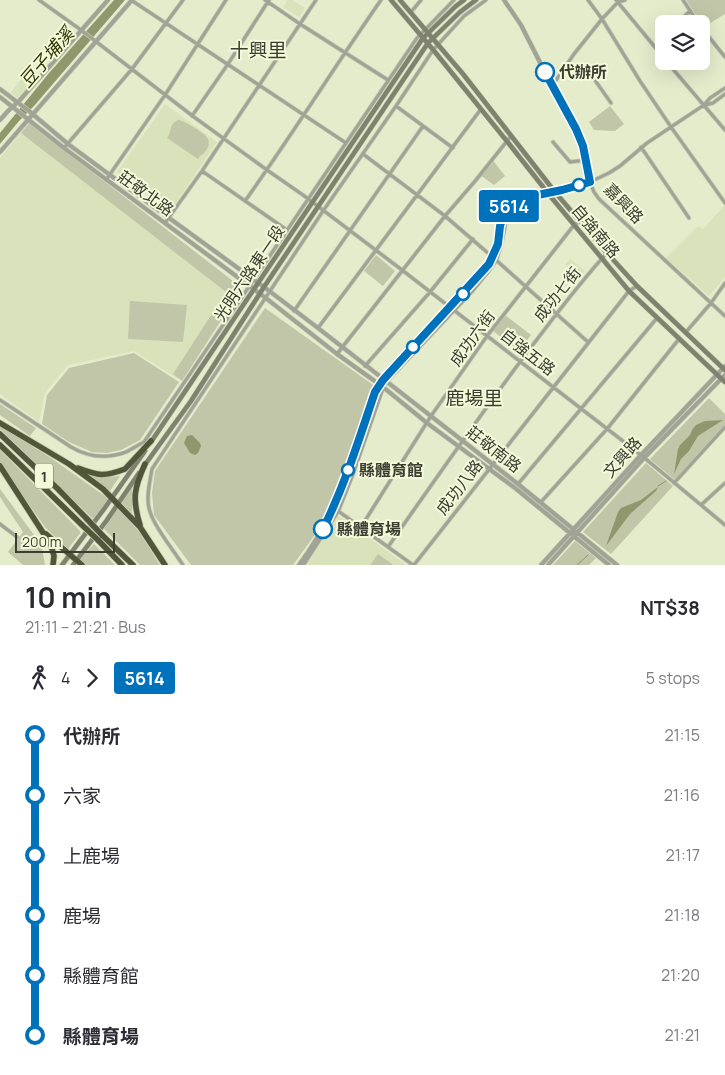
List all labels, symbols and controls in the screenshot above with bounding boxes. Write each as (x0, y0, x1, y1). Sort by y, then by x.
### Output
map controls (655, 15, 710, 70)
button: layers (655, 15, 710, 70)
water label: 豆子埔溪 (13, 20, 81, 92)
district label: 十興里 (229, 37, 287, 63)
place label: 代辦所 (559, 61, 607, 83)
marker: 代辦所 (535, 62, 555, 82)
street label: 莊敬北路 (114, 165, 178, 221)
unlabelled marker (572, 178, 586, 192)
street label: 嘉興路 (599, 178, 649, 228)
line badge: 5614 (474, 190, 544, 222)
text: 5614 (489, 194, 529, 218)
street label: 自強南路 (567, 199, 625, 263)
street label: 光明六路東一段 (209, 220, 289, 326)
street label: 成功七街 (528, 262, 586, 326)
unlabelled marker (456, 287, 470, 301)
street label: 成功六街 (444, 306, 500, 370)
street label: 自強五路 (496, 324, 560, 380)
unlabelled marker (406, 340, 420, 354)
district label: 鹿場里 (445, 385, 503, 411)
street label: 莊敬南路 (462, 421, 526, 477)
street label: 文興路 (598, 432, 646, 482)
street label: 成功八路 (431, 455, 487, 519)
place label: 縣體育館 (359, 459, 423, 481)
marker: 縣體育館 (341, 463, 355, 477)
road number: 1 (35, 464, 53, 488)
place label: 縣體育場 (337, 518, 401, 540)
marker: 縣體育場 (313, 519, 333, 539)
scale bar (15, 530, 115, 553)
text: 200 m (22, 532, 62, 551)
text: 10 min (25, 578, 112, 616)
text: NT$38 (640, 595, 700, 621)
text: 21:11 – 21:21 · Bus (25, 616, 146, 638)
icon: walk (25, 664, 53, 692)
icon: forward (78, 664, 106, 692)
text: 5614 (124, 666, 165, 690)
text: 4 (61, 667, 70, 689)
text: 5 stops (646, 667, 700, 689)
text: 代辦所 (63, 723, 120, 749)
text: 21:15 (664, 724, 700, 746)
text: 六家 (63, 783, 101, 809)
text: 21:16 (664, 784, 700, 806)
text: 上鹿場 (63, 843, 120, 869)
text: 21:17 (666, 844, 700, 866)
text: 鹿場 (63, 903, 101, 929)
text: 21:18 (664, 904, 700, 926)
text: 縣體育館 (63, 963, 139, 989)
text: 21:20 (661, 964, 700, 986)
text: 縣體育場 (63, 1023, 139, 1049)
text: 21:21 (664, 1024, 700, 1046)

